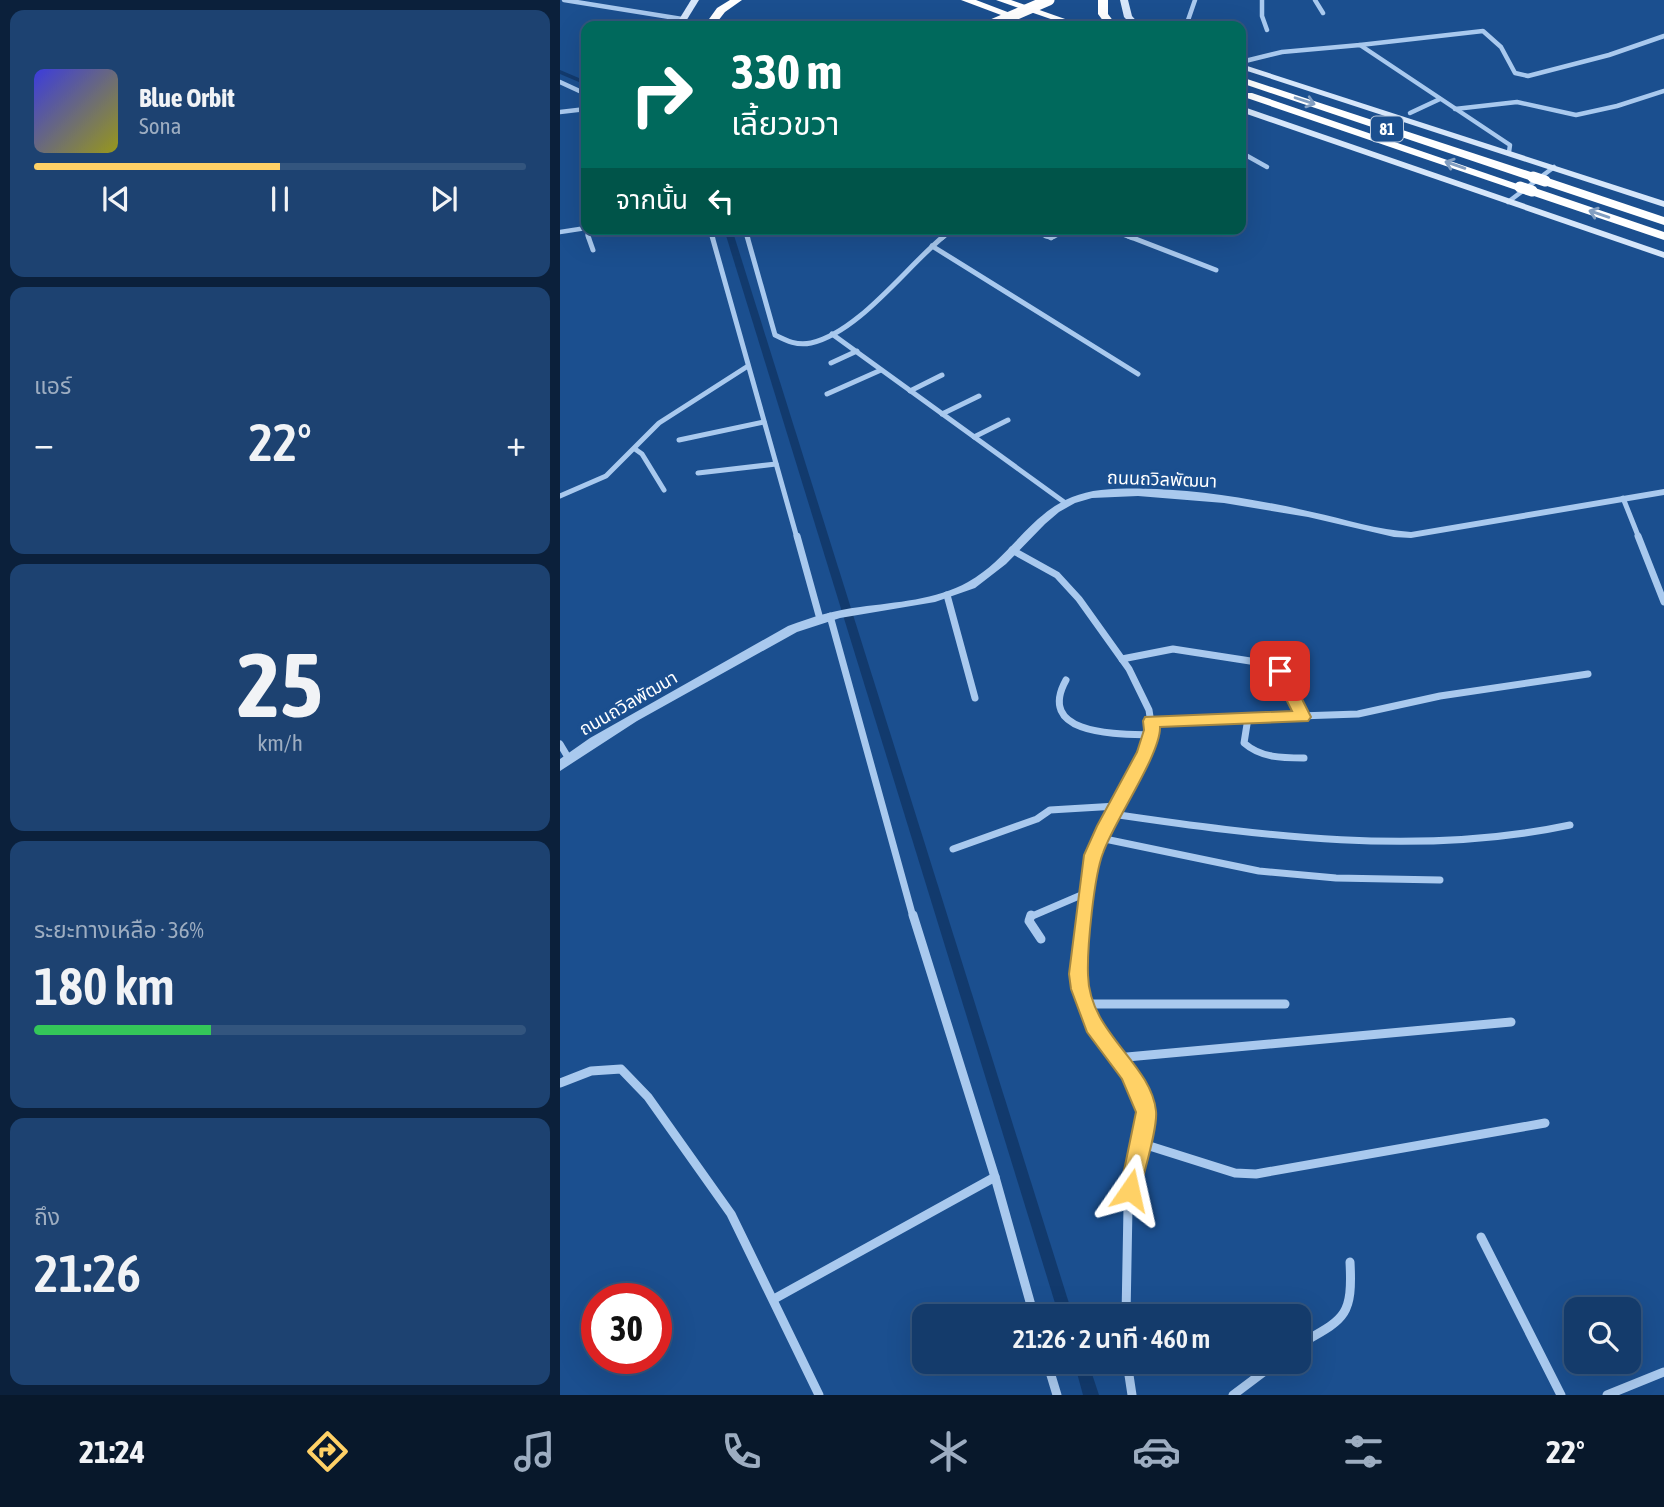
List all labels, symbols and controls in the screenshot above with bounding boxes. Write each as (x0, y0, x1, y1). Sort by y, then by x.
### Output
text: 330 m (731, 43, 842, 99)
icon: right (616, 49, 707, 140)
text: Blue Orbit (139, 83, 235, 113)
one-way arrow (1294, 96, 1316, 109)
text: เลี้ยวขวา (731, 105, 839, 142)
text: Sona (139, 113, 181, 139)
road number: 81 (1371, 116, 1403, 141)
one-way arrow (1444, 158, 1466, 170)
icon: previous (97, 180, 135, 218)
icon: pause (261, 180, 299, 218)
icon: next (425, 180, 463, 218)
icon: left (702, 182, 740, 220)
text: จากนั้น (616, 185, 688, 215)
one-way arrow (1589, 207, 1611, 219)
text: แอร์ (34, 373, 71, 399)
text: 22° (248, 412, 312, 472)
text: − (34, 421, 54, 464)
text: + (506, 421, 526, 464)
street label: ถนนถวิลพัฒนา (1107, 467, 1217, 491)
text: 25 (237, 632, 323, 736)
pin (1250, 641, 1310, 701)
icon: arrive (1261, 652, 1299, 690)
street label: ถนนถวิลพัฒนา (575, 666, 681, 740)
text: km/h (257, 730, 303, 756)
text: ระยะทางเหลือ · 36% (34, 917, 204, 943)
text: 180 km (34, 956, 175, 1016)
position arrow (1093, 1153, 1167, 1227)
text: ถึง (34, 1204, 60, 1230)
text: 21:26 (34, 1243, 141, 1303)
speed limit sign: 30 (581, 1283, 672, 1374)
map controls (1564, 1297, 1641, 1374)
button: search (1564, 1297, 1641, 1374)
text: 21:26 · 2 นาที · 460 m (1013, 1324, 1210, 1354)
icon: directions (303, 1427, 352, 1476)
icon: music (510, 1427, 559, 1476)
icon: phone (717, 1427, 766, 1476)
icon: climate (924, 1427, 973, 1476)
icon: car (1132, 1427, 1181, 1476)
icon: filters (1339, 1427, 1388, 1476)
text: 21:24 (79, 1433, 145, 1470)
text: 22° (1546, 1433, 1585, 1470)

